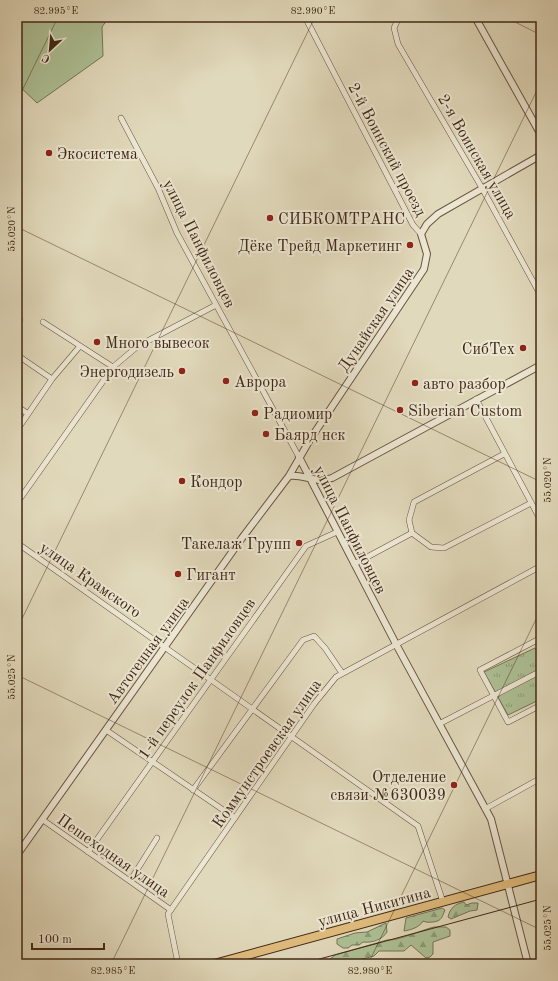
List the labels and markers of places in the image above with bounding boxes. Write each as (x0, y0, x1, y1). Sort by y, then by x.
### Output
place label: Экосистема (57, 147, 138, 163)
marker: Экосистема (44, 148, 54, 158)
place label: СИБКОМТРАНС (278, 212, 405, 228)
marker: СИБКОМТРАНС (265, 213, 275, 223)
place label: Дёке Трейд Маркетинг (238, 239, 402, 255)
marker: Дёке Трейд Маркетинг (405, 240, 415, 250)
place label: Много вывесок (105, 336, 210, 352)
marker: Много вывесок (92, 337, 102, 347)
place label: СибТех (462, 342, 515, 358)
marker: СибТех (518, 343, 528, 353)
place label: Энергодизель (79, 365, 174, 381)
marker: Энергодизель (177, 366, 187, 376)
place label: Аврора (234, 375, 286, 391)
marker: Аврора (221, 376, 231, 386)
place label: авто разбор (423, 377, 506, 393)
marker: авто разбор (410, 378, 420, 388)
place label: Siberian Custom (408, 404, 522, 420)
marker: Siberian Custom (395, 405, 405, 415)
place label: Радиомир (263, 407, 332, 423)
marker: Радиомир (250, 408, 260, 418)
place label: Баярд нск (274, 428, 346, 444)
marker: Баярд нск (261, 429, 271, 439)
place label: Кондор (190, 475, 242, 491)
marker: Кондор (177, 476, 187, 486)
place label: Такелаж Групп (181, 537, 291, 553)
marker: Такелаж Групп (294, 538, 304, 548)
place label: Гигант (186, 568, 236, 584)
marker: Гигант (173, 569, 183, 579)
place label: Отделение связи №630039 (330, 770, 446, 804)
marker: Отделение связи №630039 (449, 780, 459, 790)

